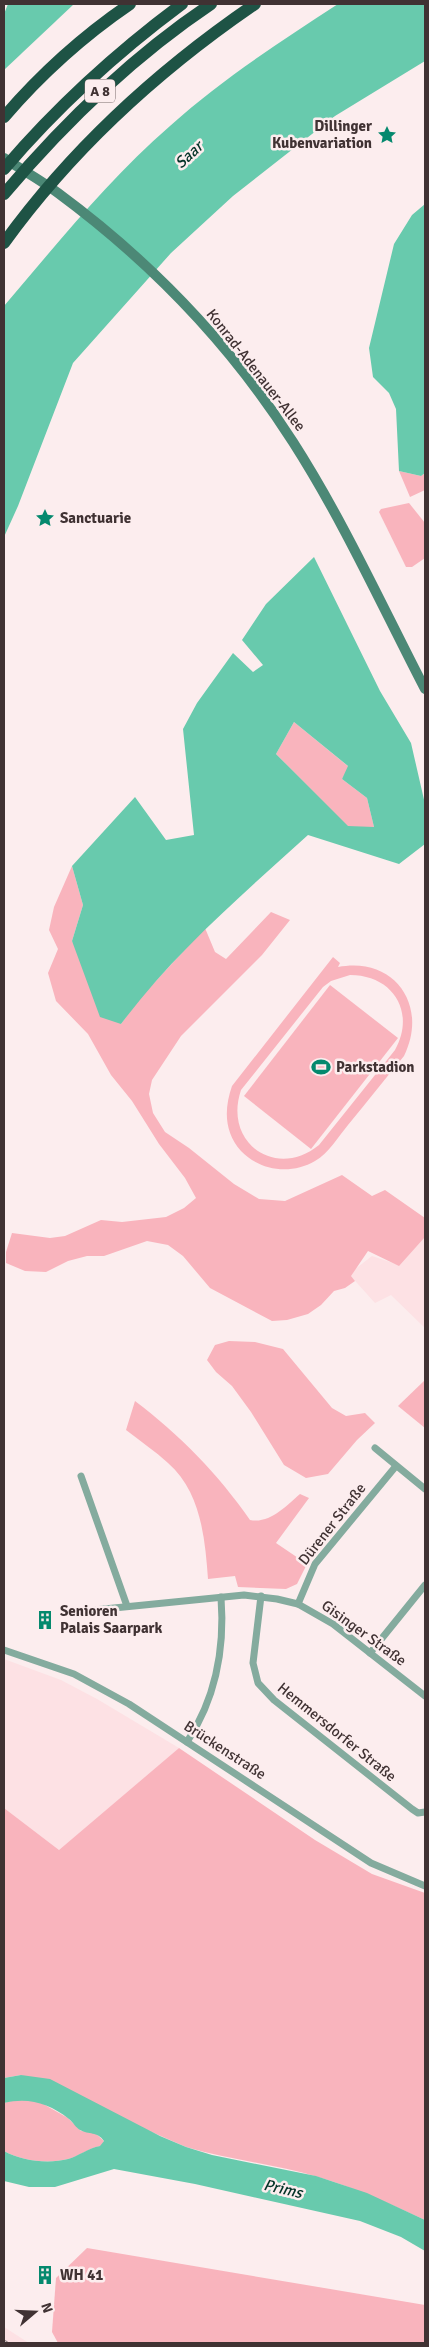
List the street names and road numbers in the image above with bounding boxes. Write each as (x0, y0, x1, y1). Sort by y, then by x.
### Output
road number: A 8 (85, 80, 115, 102)
street label: Konrad-Adenauer-Allee (203, 305, 309, 435)
street label: Dürener Straße (295, 1480, 369, 1568)
street label: Gisinger Straße (318, 1596, 410, 1670)
street label: Hemmersdorfer Straße (274, 1679, 400, 1785)
street label: Brückenstraße (181, 1717, 269, 1783)

